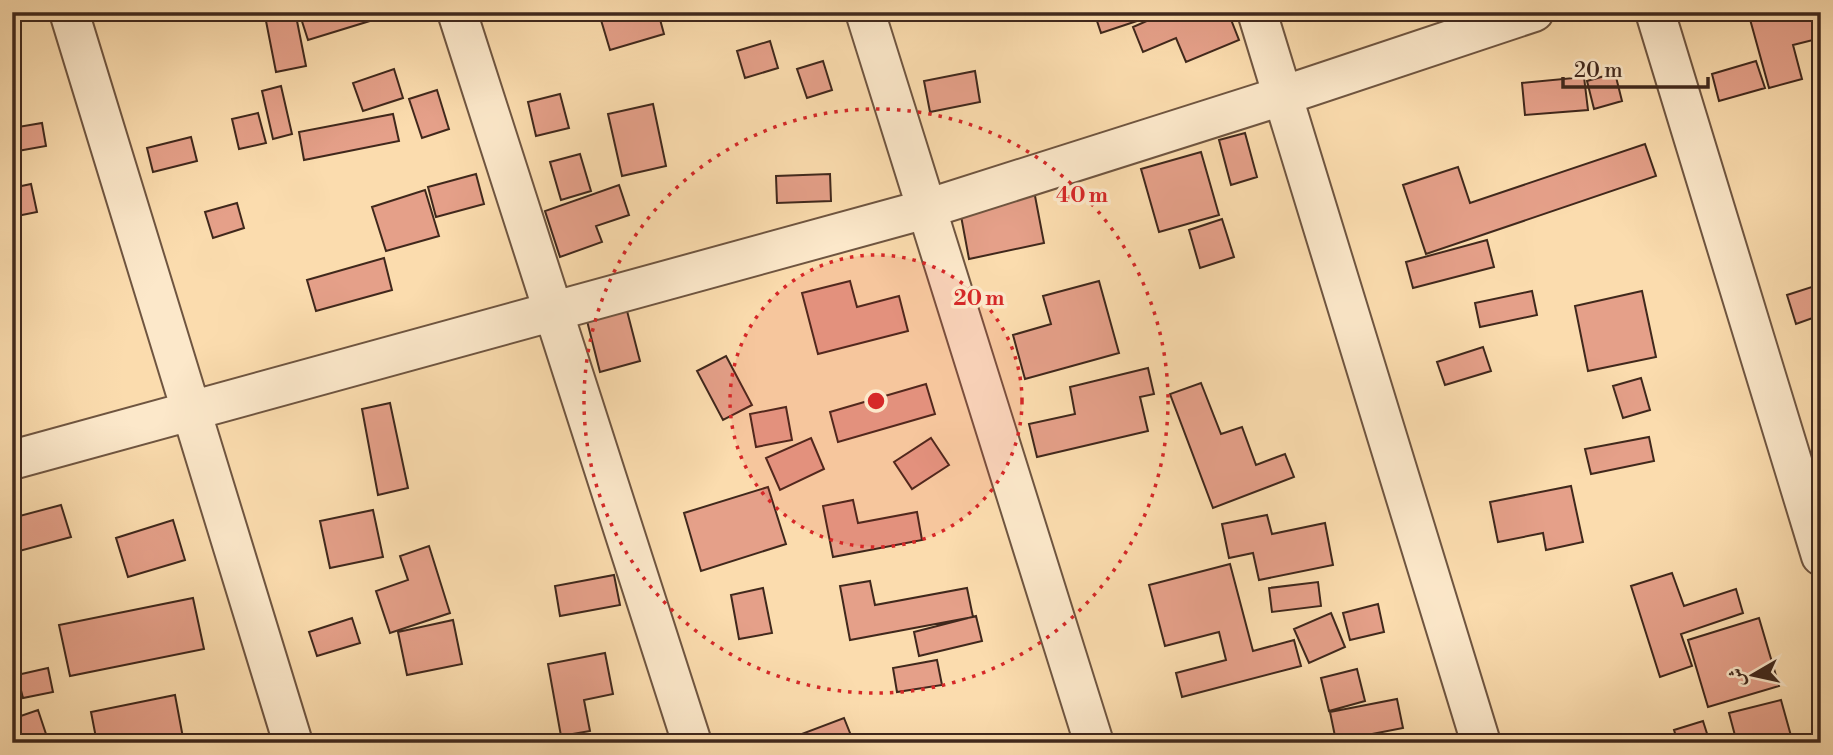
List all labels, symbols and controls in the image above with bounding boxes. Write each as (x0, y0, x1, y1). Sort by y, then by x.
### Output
scale bar (1563, 46, 1709, 90)
text: 20 m (1574, 58, 1623, 84)
text: 40 m (1056, 183, 1108, 209)
text: 20 m (954, 286, 1004, 312)
centre of rings (864, 389, 888, 413)
north arrow (1717, 640, 1787, 710)
text: ش (1724, 666, 1751, 689)

